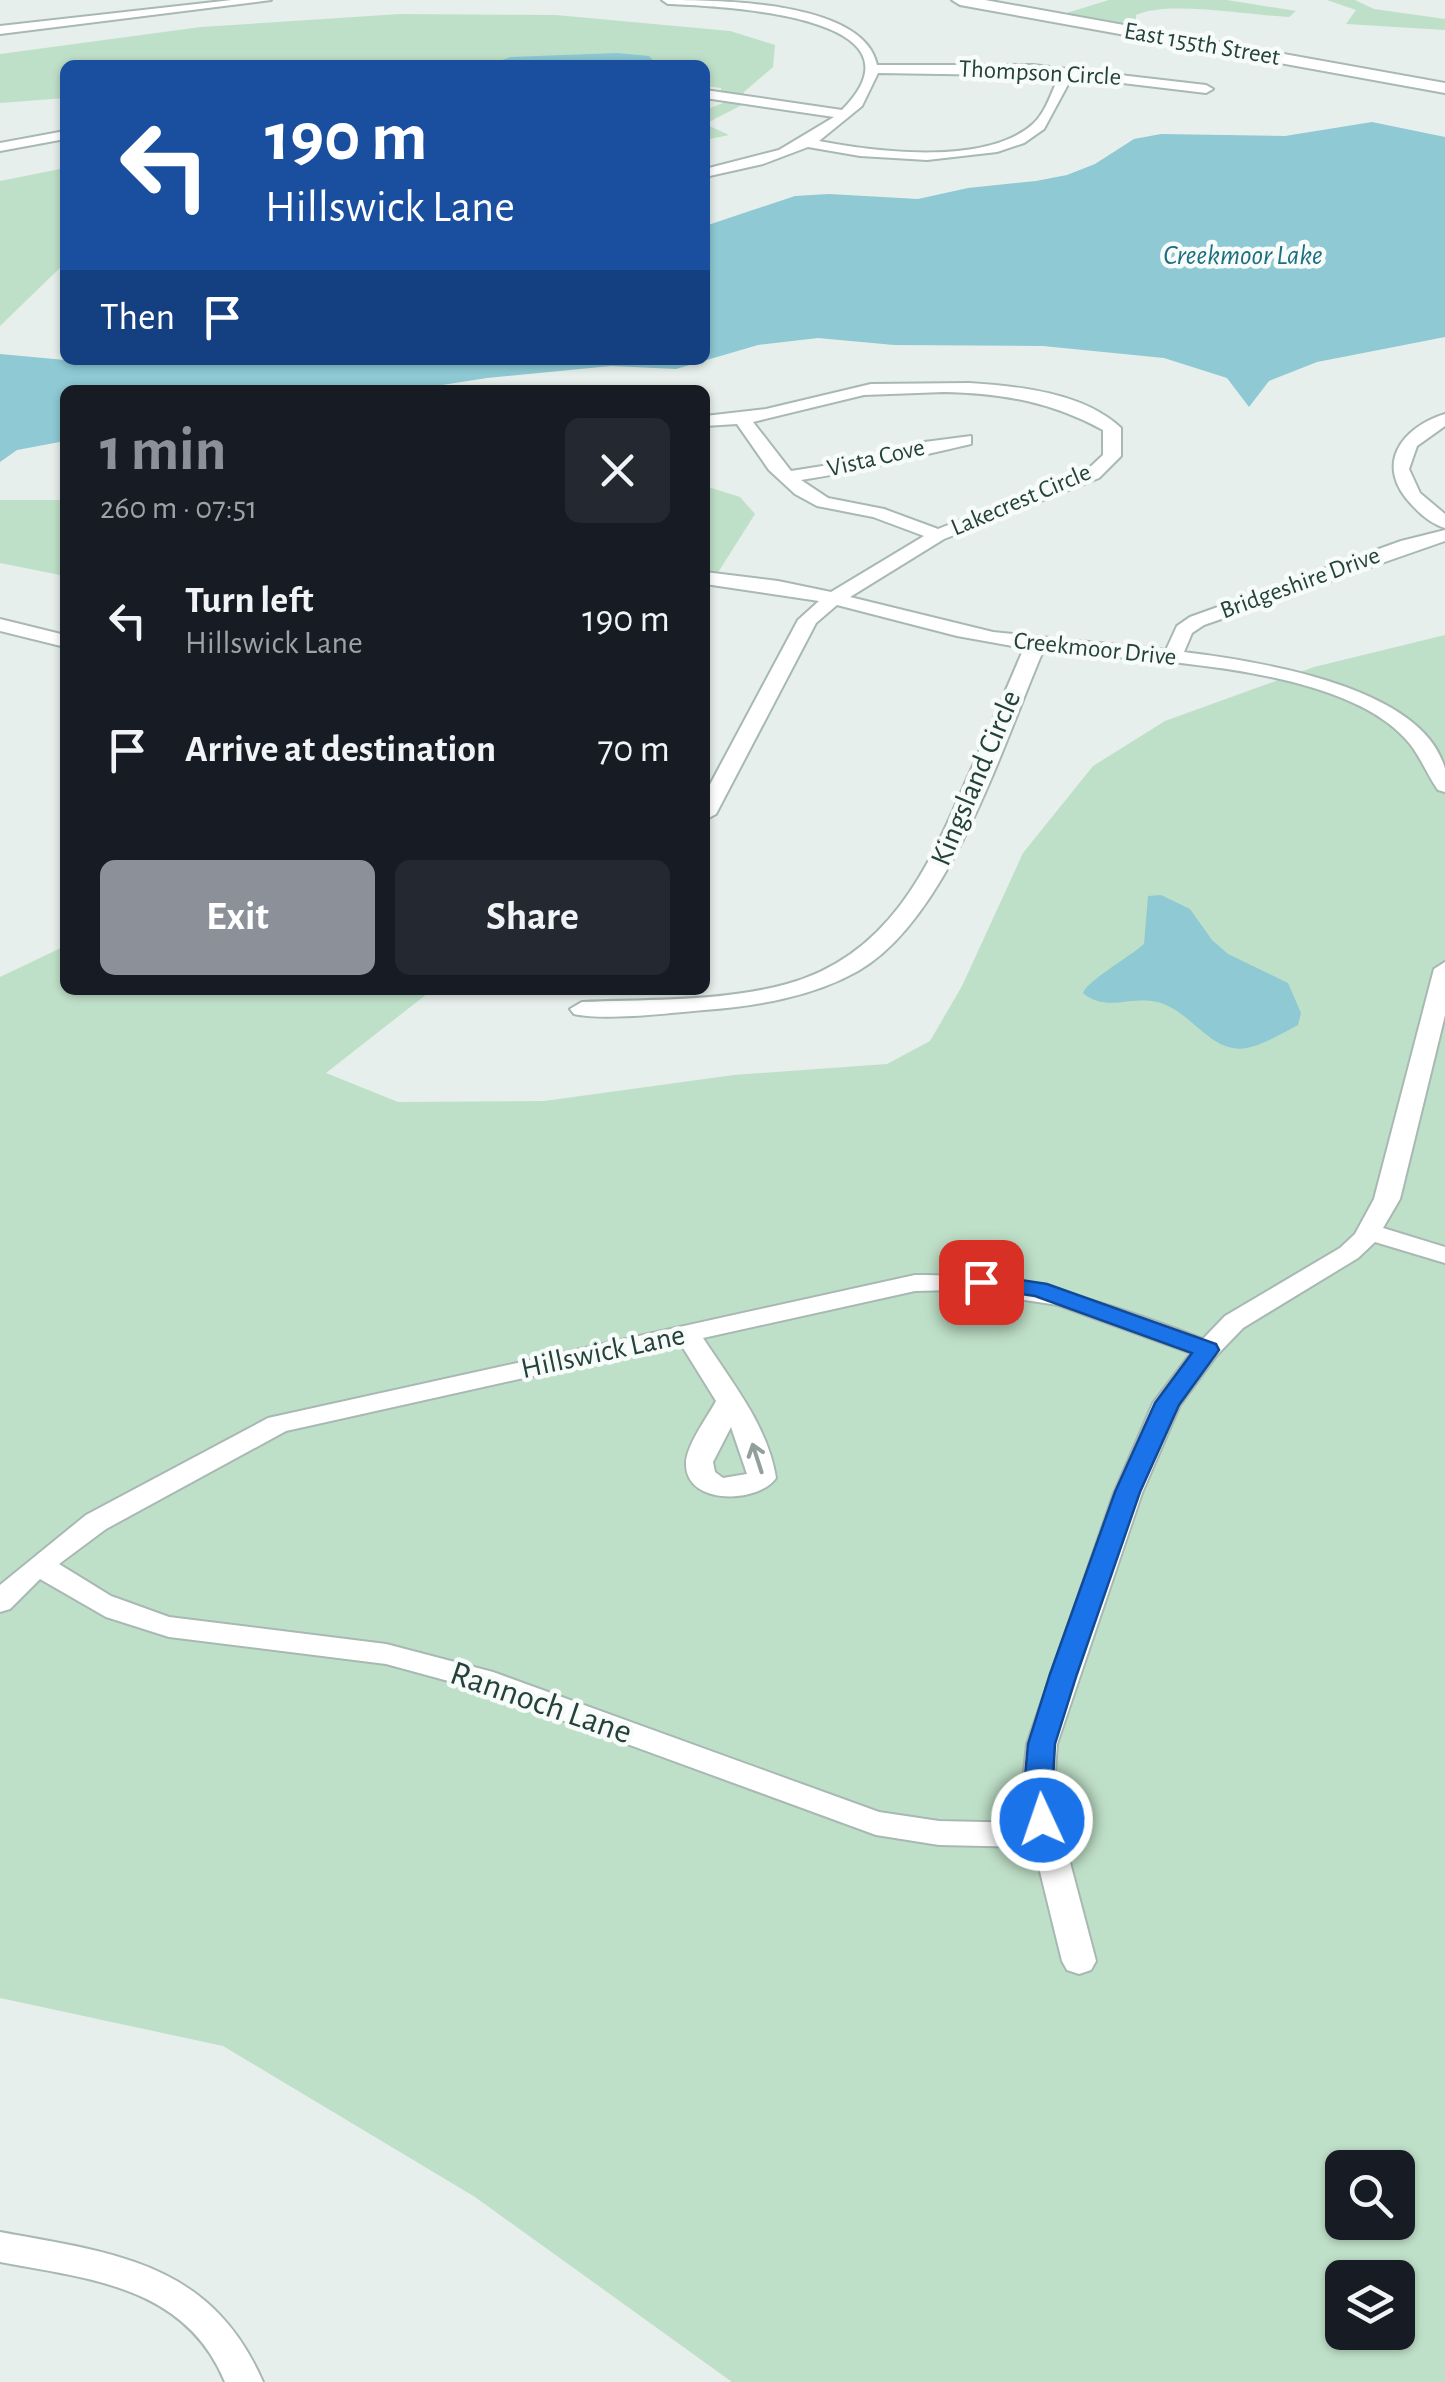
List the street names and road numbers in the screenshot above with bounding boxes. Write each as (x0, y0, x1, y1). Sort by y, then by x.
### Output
street label: East 155th Street (1122, 18, 1282, 70)
street label: Thompson Circle (958, 56, 1122, 90)
street label: Vista Cove (825, 435, 927, 481)
street label: Lakecrest Circle (947, 459, 1095, 541)
street label: Bridgeshire Drive (1217, 543, 1383, 623)
street label: Creekmoor Drive (1012, 628, 1178, 670)
street label: Kingsland Circle (926, 686, 1026, 870)
street label: Hillswick Lane (518, 1320, 688, 1384)
street label: Rannoch Lane (446, 1656, 636, 1750)

